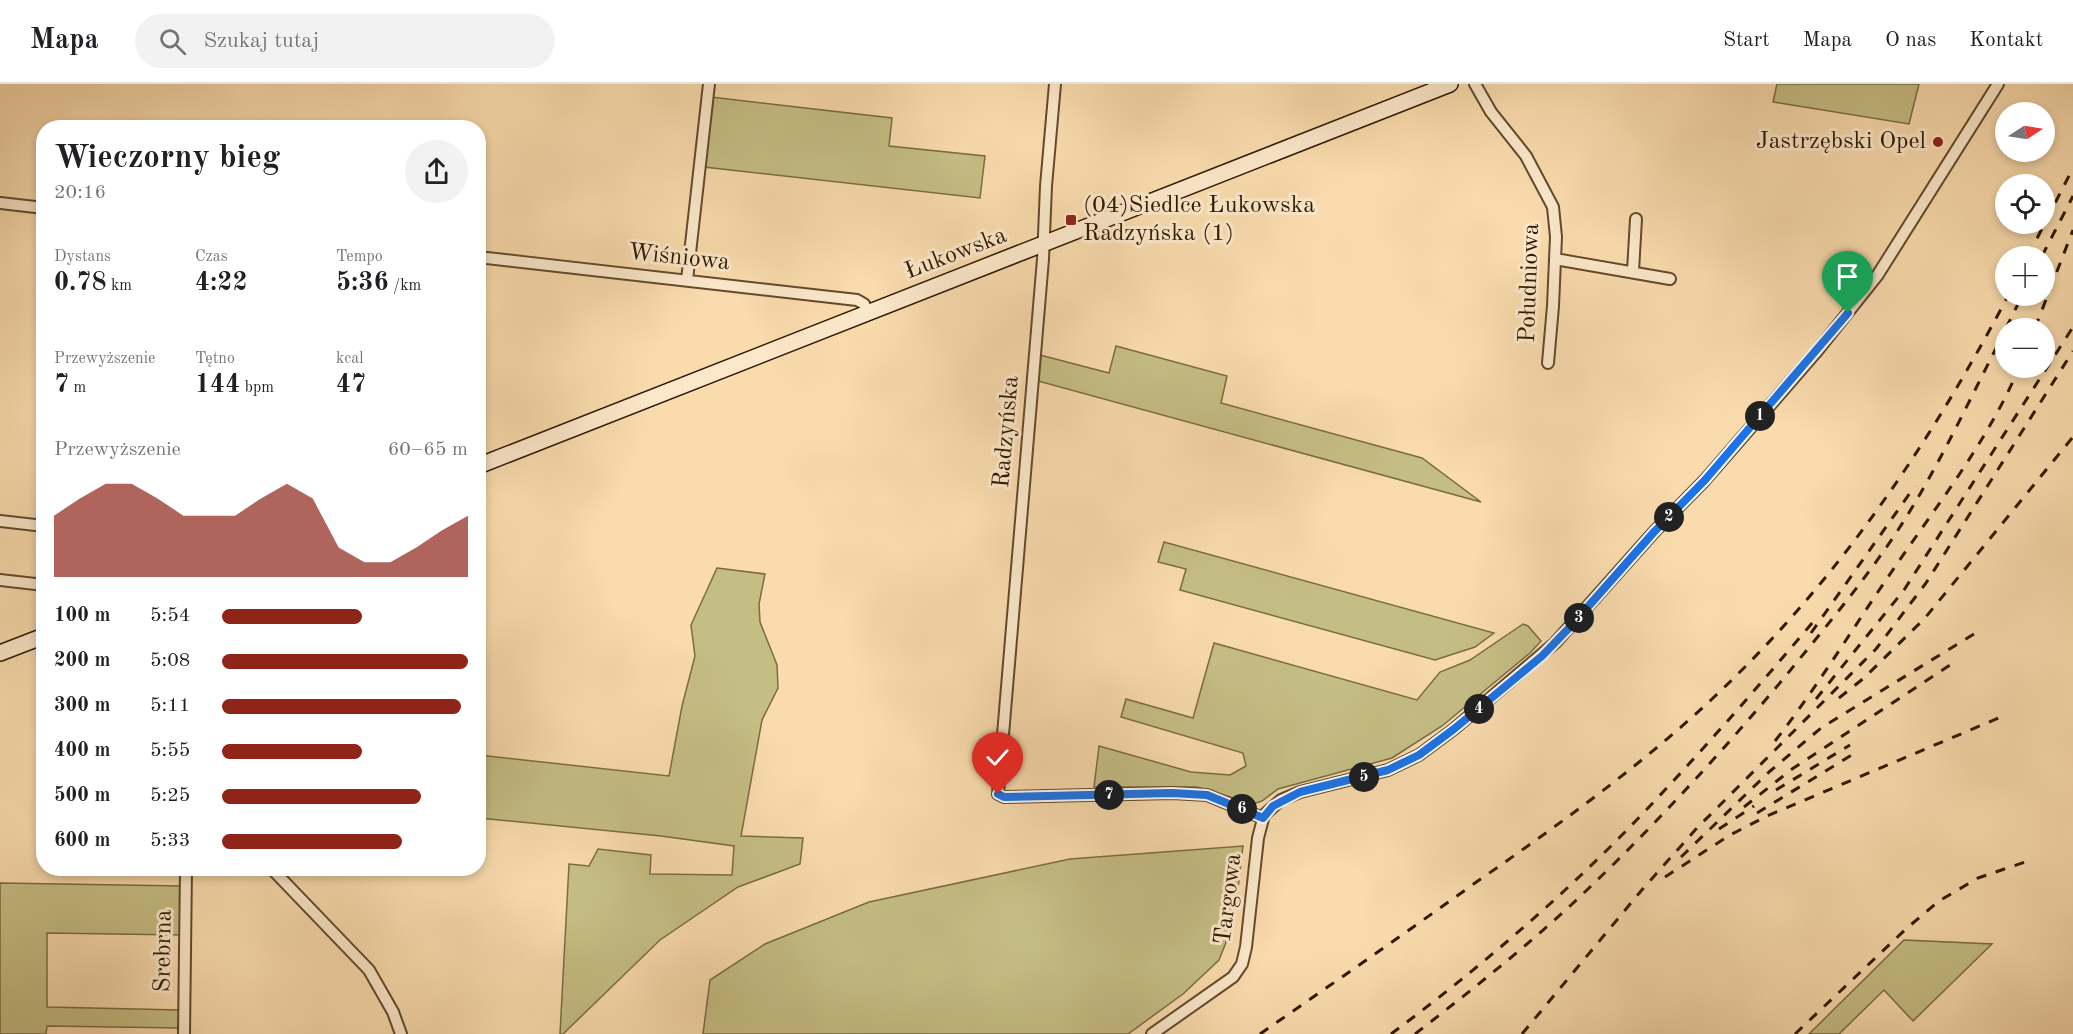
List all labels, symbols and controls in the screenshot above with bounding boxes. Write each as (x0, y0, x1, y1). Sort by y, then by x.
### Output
search box (135, 14, 555, 68)
icon: search (156, 25, 189, 58)
text: Mapa (30, 27, 99, 55)
text: Szukaj tutaj (204, 30, 319, 52)
text: Start (1723, 30, 1770, 51)
text: Mapa (1803, 30, 1852, 51)
text: O nas (1885, 30, 1936, 51)
text: Kontakt (1969, 30, 2043, 51)
north arrow (1995, 102, 2055, 162)
map controls (1995, 102, 2055, 378)
place label: Jastrzębski Opel (1756, 130, 1926, 154)
marker: Jastrzębski Opel (1931, 135, 1945, 149)
button: share (405, 140, 468, 203)
text: Wieczorny bieg (54, 142, 280, 175)
button: locate (1995, 174, 2055, 234)
text: 20:16 (54, 183, 106, 203)
place label: (04)Siedlce Łukowska Radzyńska (1) (1083, 194, 1315, 246)
marker: (04)Siedlce Łukowska Radzyńska (1) (1064, 213, 1078, 227)
street label: Południowa (1516, 223, 1544, 343)
street label: Łukowska (902, 224, 1010, 284)
street label: Wiśniowa (627, 241, 731, 275)
button: + (1995, 246, 2055, 306)
text: Dystans (54, 249, 111, 265)
text: Czas (195, 249, 228, 265)
text: Tempo (336, 249, 383, 265)
pin (1822, 251, 1873, 313)
icon: arrive (1831, 260, 1864, 293)
text: 0.78 (54, 270, 107, 296)
text: 4:22 (195, 270, 248, 296)
text: 5:36 (336, 270, 389, 296)
text: km (107, 278, 132, 294)
text: /km (389, 278, 421, 294)
button: − (1995, 318, 2055, 378)
text: Przewyższenie (54, 351, 155, 367)
text: Tętno (195, 351, 235, 367)
text: kcal (336, 351, 364, 367)
text: 7 (54, 372, 69, 398)
text: 144 (195, 372, 240, 398)
text: 47 (336, 372, 366, 398)
street label: Radzyńska (990, 375, 1024, 489)
text: m (69, 380, 86, 396)
text: bpm (240, 380, 274, 396)
pin: 1 (1745, 401, 1775, 431)
text: 1 (1755, 408, 1765, 424)
text: Przewyższenie (54, 440, 181, 460)
text: 60–65 m (388, 440, 468, 460)
pin: 2 (1654, 502, 1684, 532)
text: 2 (1664, 509, 1674, 525)
pin: 3 (1564, 603, 1594, 633)
text: 100 m (54, 606, 110, 626)
text: 5:54 (150, 606, 190, 626)
text: 3 (1574, 610, 1584, 626)
text: 200 m (54, 651, 110, 671)
text: 5:08 (150, 651, 190, 671)
pin: 4 (1464, 694, 1494, 724)
text: 300 m (54, 696, 110, 716)
text: 5:11 (150, 696, 190, 716)
text: 4 (1474, 701, 1484, 717)
pin (972, 732, 1023, 794)
text: 400 m (54, 741, 110, 761)
text: 5:55 (150, 741, 190, 761)
icon: check (981, 741, 1014, 774)
pin: 5 (1349, 762, 1379, 792)
text: 5 (1359, 769, 1369, 785)
pin: 7 (1094, 780, 1124, 810)
text: 500 m (54, 786, 110, 806)
text: 5:25 (150, 786, 190, 806)
text: 7 (1104, 787, 1114, 803)
pin: 6 (1227, 794, 1257, 824)
text: 6 (1237, 801, 1247, 817)
text: 600 m (54, 831, 110, 851)
text: 5:33 (150, 831, 190, 851)
street label: Targowa (1211, 852, 1247, 946)
street label: Srebrna (151, 909, 177, 993)

